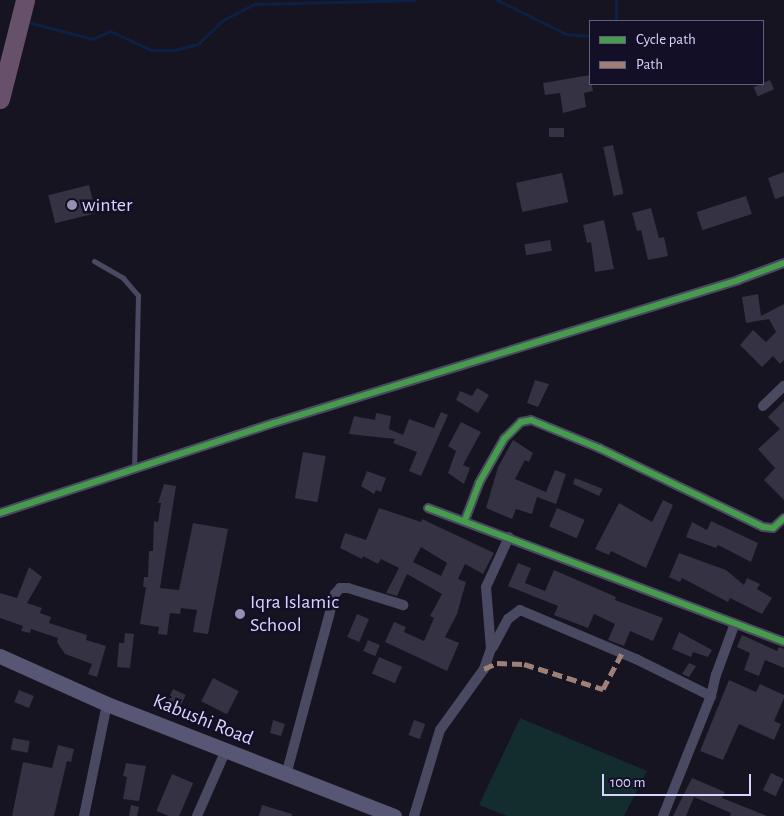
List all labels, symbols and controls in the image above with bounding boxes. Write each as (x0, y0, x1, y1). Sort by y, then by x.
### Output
legend (589, 20, 764, 85)
text: Cycle path (636, 32, 696, 47)
text: Path (636, 57, 663, 72)
place label: winter (82, 193, 132, 217)
marker: winter (66, 199, 78, 211)
place label: Iqra Islamic School (250, 590, 339, 637)
marker: Iqra Islamic School (234, 608, 246, 620)
street label: Kabushi Road (149, 689, 257, 751)
scale bar (604, 764, 753, 796)
text: 100 m (610, 775, 645, 790)

